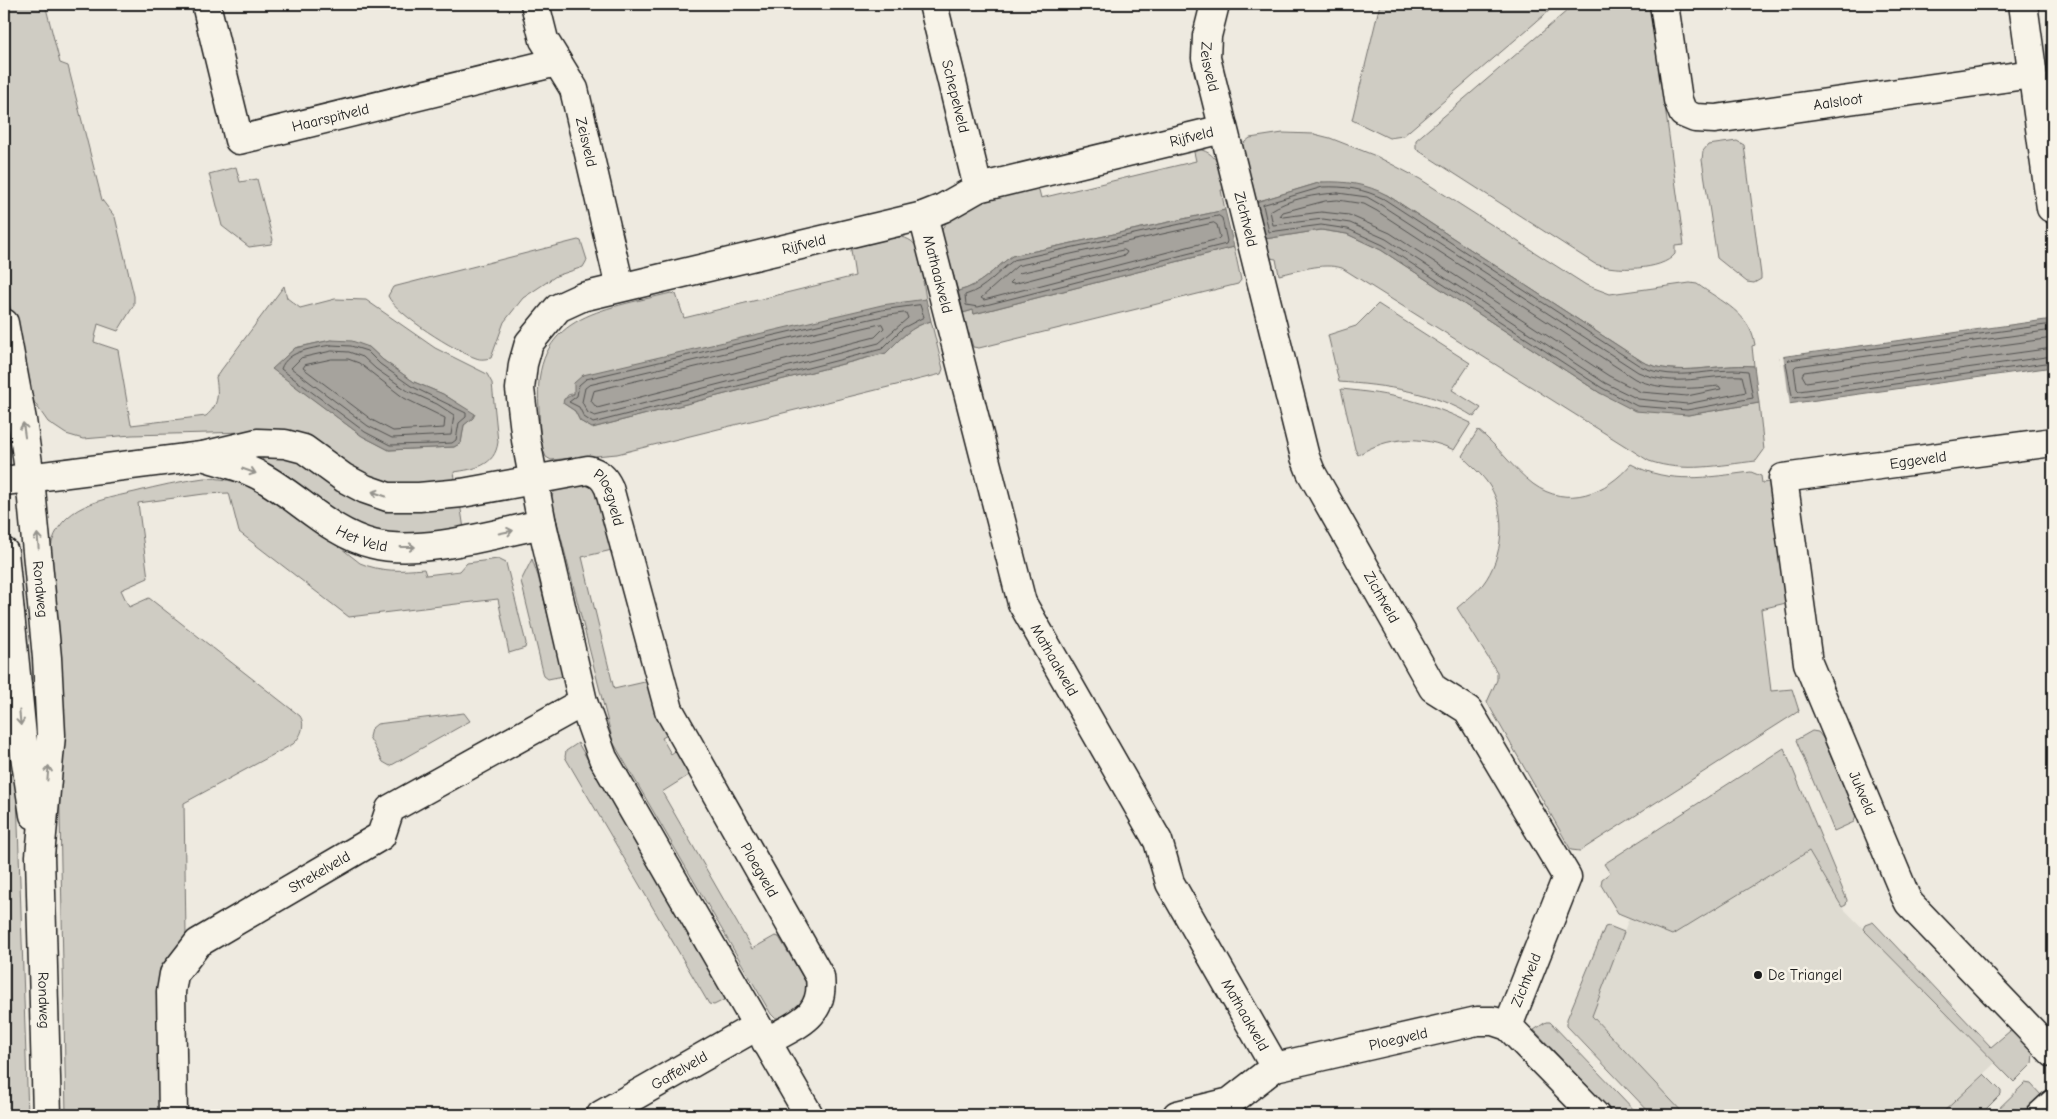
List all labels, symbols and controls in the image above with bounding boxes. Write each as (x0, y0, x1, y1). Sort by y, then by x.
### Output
street label: Zeisveld (1197, 41, 1223, 93)
street label: Schepelveld (938, 58, 973, 135)
street label: Aalsloot (1812, 89, 1864, 114)
street label: Haarspitveld (290, 99, 371, 136)
street label: Zeisveld (572, 115, 601, 169)
street label: Rijfveld (1168, 123, 1215, 151)
street label: Zichtveld (1230, 190, 1262, 249)
street label: Rijfveld (780, 230, 828, 258)
street label: Mathaakveld (919, 233, 957, 315)
one-way arrow (19, 422, 29, 438)
street label: Eggeveld (1888, 447, 1948, 473)
street label: Ploegveld (590, 465, 628, 528)
one-way arrow (240, 467, 256, 477)
one-way arrow (372, 489, 387, 498)
street label: Het Veld (333, 521, 389, 556)
one-way arrow (497, 526, 513, 536)
one-way arrow (33, 533, 42, 549)
one-way arrow (400, 542, 416, 552)
street label: Rondweg (29, 560, 52, 619)
street label: Zichtveld (1360, 568, 1403, 626)
street label: Mathaakveld (1027, 621, 1082, 699)
one-way arrow (15, 709, 25, 725)
one-way arrow (43, 765, 53, 781)
street label: Jukveld (1845, 768, 1880, 818)
street label: Ploegveld (737, 839, 782, 900)
street label: Strekelveld (285, 847, 353, 897)
street label: Zichtveld (1507, 950, 1545, 1010)
place label: De Triangel (1768, 966, 1842, 984)
marker: De Triangel (1752, 969, 1764, 981)
street label: Rondweg (34, 972, 54, 1029)
street label: Mathaakveld (1218, 976, 1273, 1054)
street label: Ploegveld (1367, 1024, 1429, 1054)
street label: Gaffelveld (648, 1047, 711, 1094)

